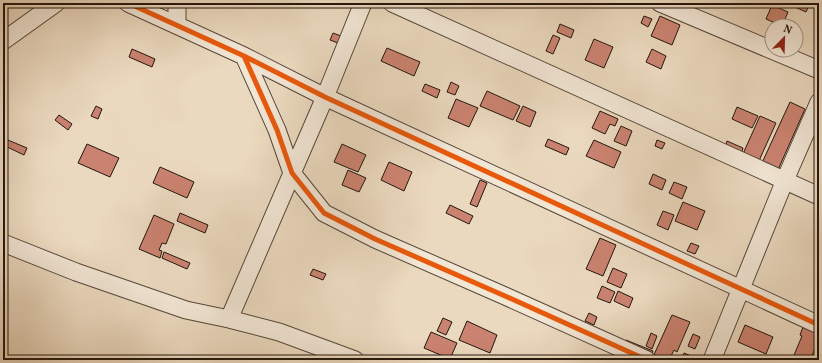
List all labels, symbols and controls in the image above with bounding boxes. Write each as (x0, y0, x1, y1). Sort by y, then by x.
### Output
north arrow (764, 18, 804, 58)
text: N (781, 22, 794, 39)

